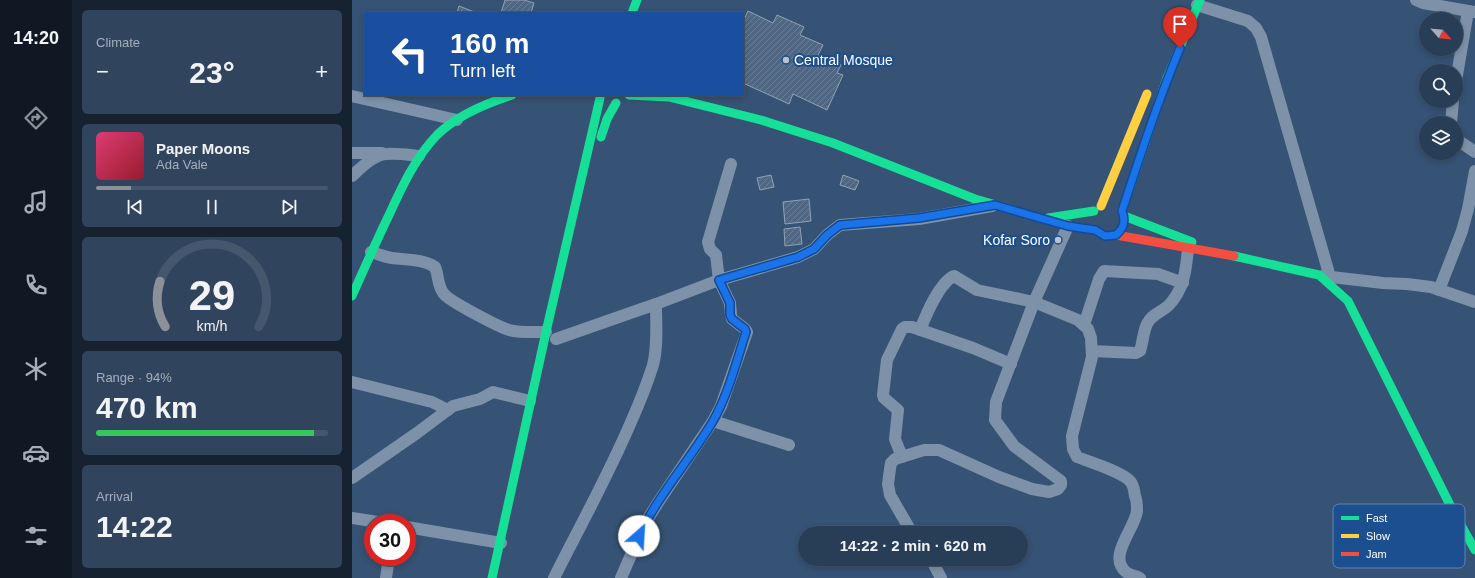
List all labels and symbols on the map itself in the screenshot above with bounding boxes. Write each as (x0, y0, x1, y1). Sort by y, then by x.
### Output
pin (1163, 7.0, 1197, 48)
north arrow (1419, 12, 1463, 56)
place label: Central Mosque (794, 52, 893, 68)
marker: Central Mosque (781, 55, 791, 65)
place label: Kofar Soro (983, 232, 1050, 248)
marker: Kofar Soro (1053, 235, 1063, 245)
legend (1333, 504, 1465, 568)
text: Fast (1366, 512, 1387, 524)
speed limit sign: 30 (364, 514, 416, 566)
position arrow (618, 515, 660, 557)
text: Slow (1366, 530, 1390, 542)
text: Jam (1366, 548, 1387, 560)

